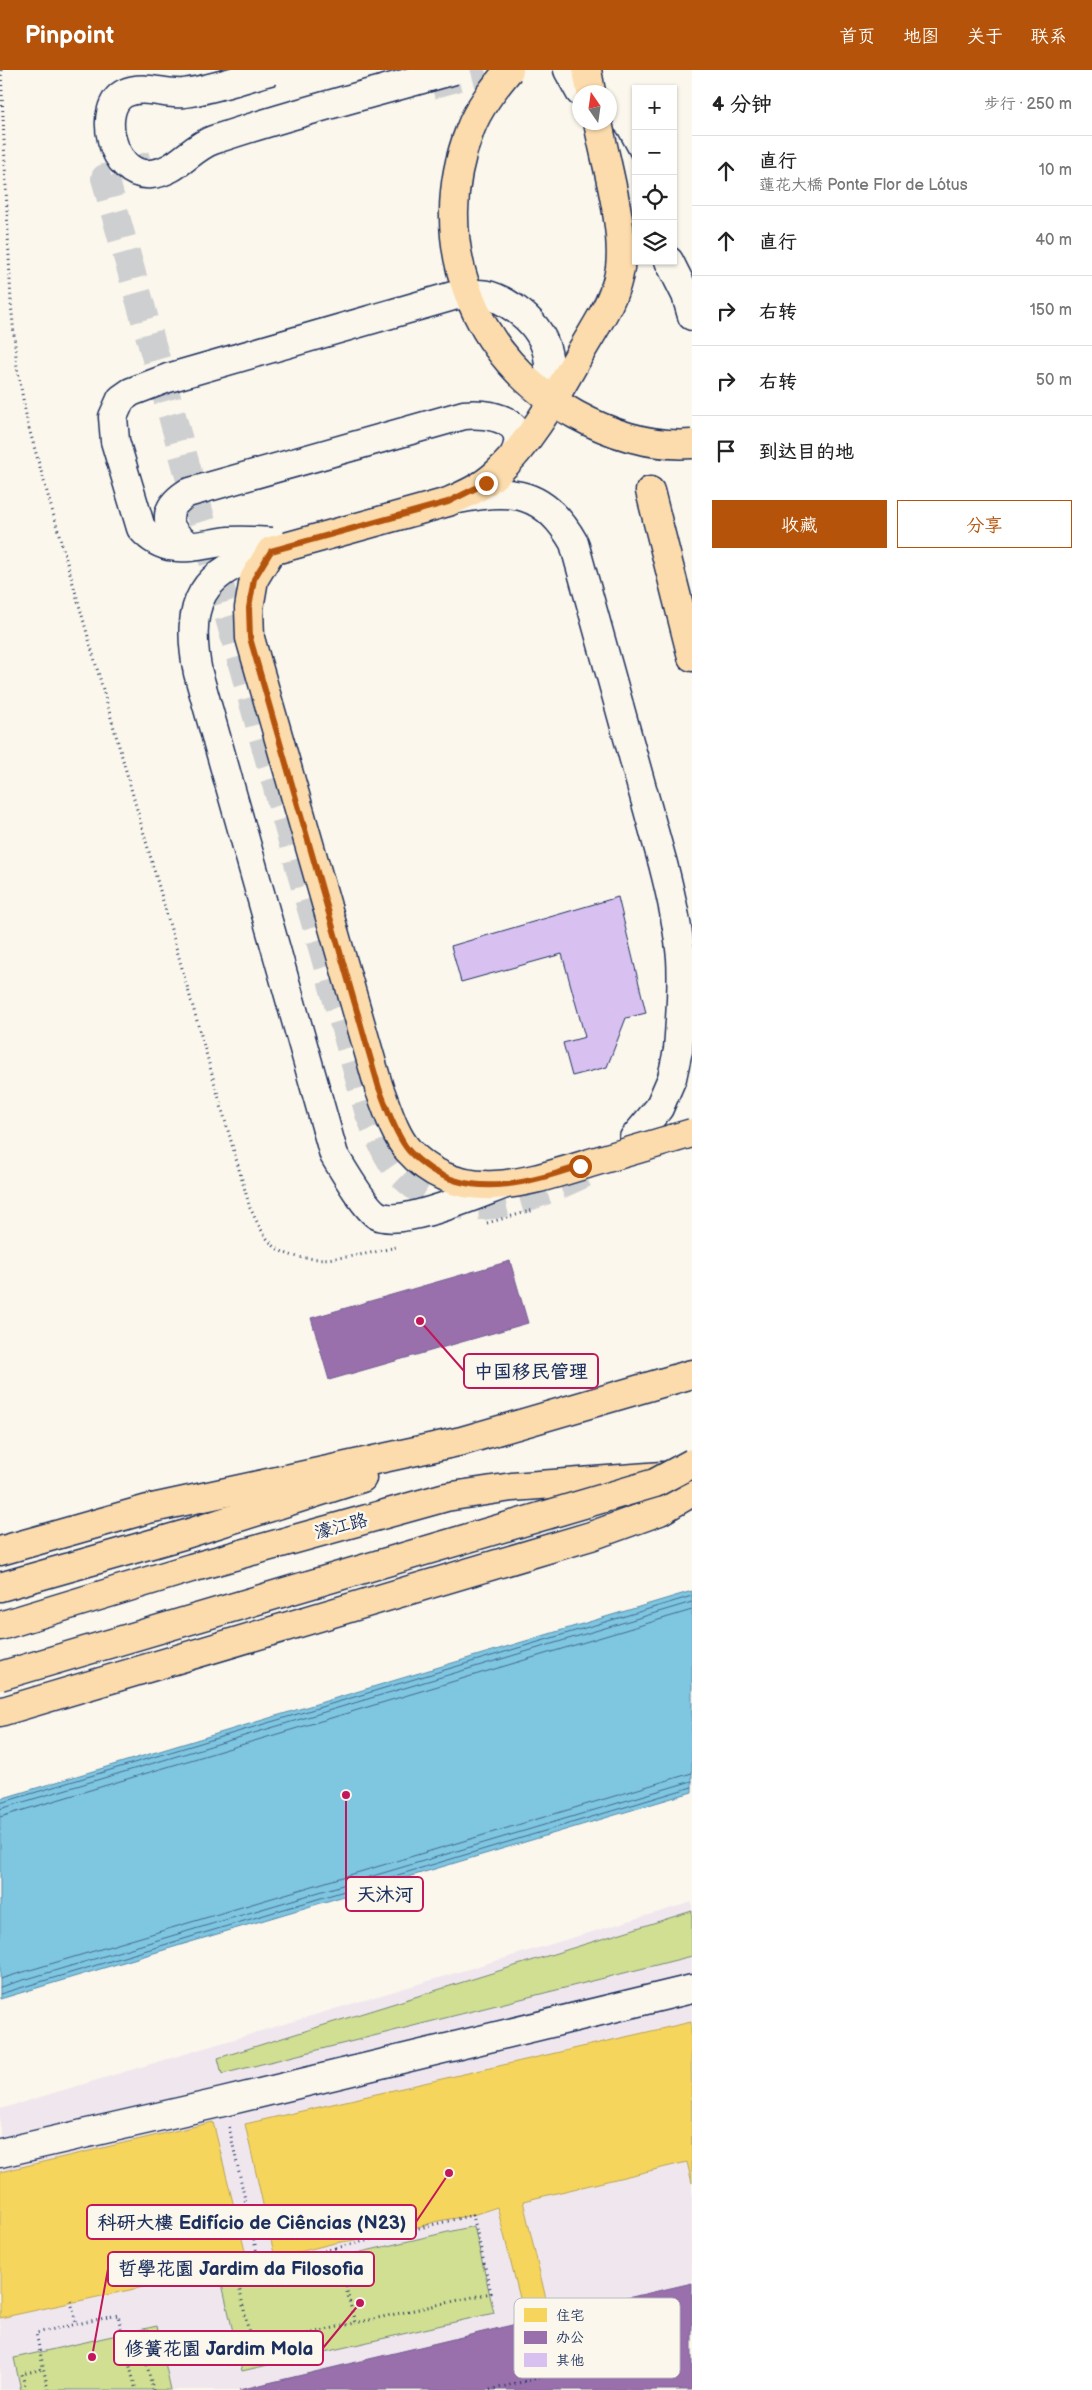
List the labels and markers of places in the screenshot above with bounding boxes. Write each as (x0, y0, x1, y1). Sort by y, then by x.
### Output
callout: 中国移民管理 (464, 1354, 598, 1388)
callout: 天沐河 (346, 1877, 423, 1911)
callout: 科研大樓 Edifício de Ciências (N23) (87, 2205, 416, 2239)
callout: 哲學花園 Jardim da Filosofia (108, 2252, 374, 2286)
callout: 修簧花園 Jardim Mola (114, 2331, 323, 2365)

